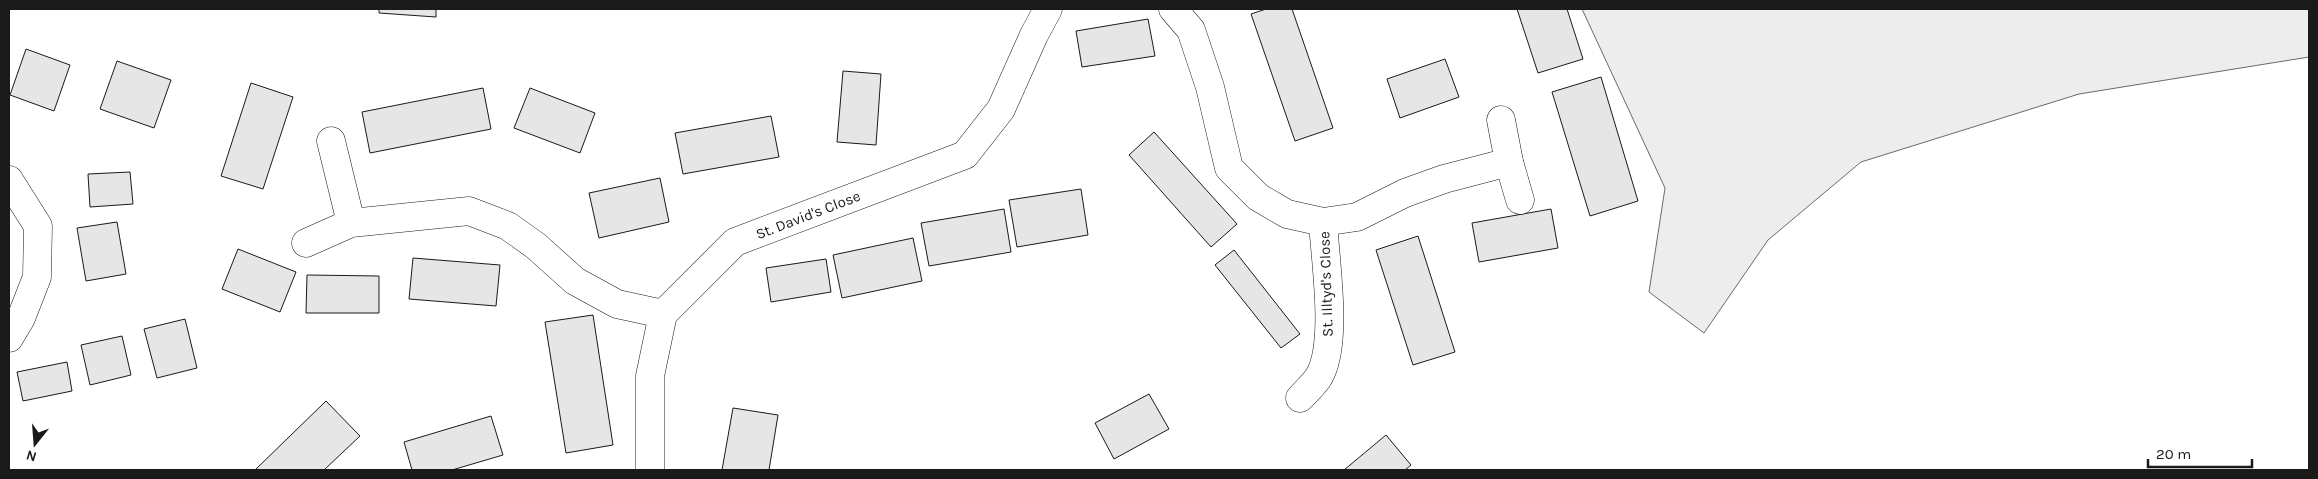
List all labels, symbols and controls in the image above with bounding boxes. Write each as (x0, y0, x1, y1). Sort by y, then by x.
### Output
street label: St. David's Close (753, 187, 863, 243)
street label: St. Illtyd's Close (1315, 231, 1337, 337)
north arrow (10, 419, 60, 469)
scale bar (2148, 436, 2252, 468)
text: 20 m (2156, 445, 2191, 463)
text: N (24, 446, 39, 466)

